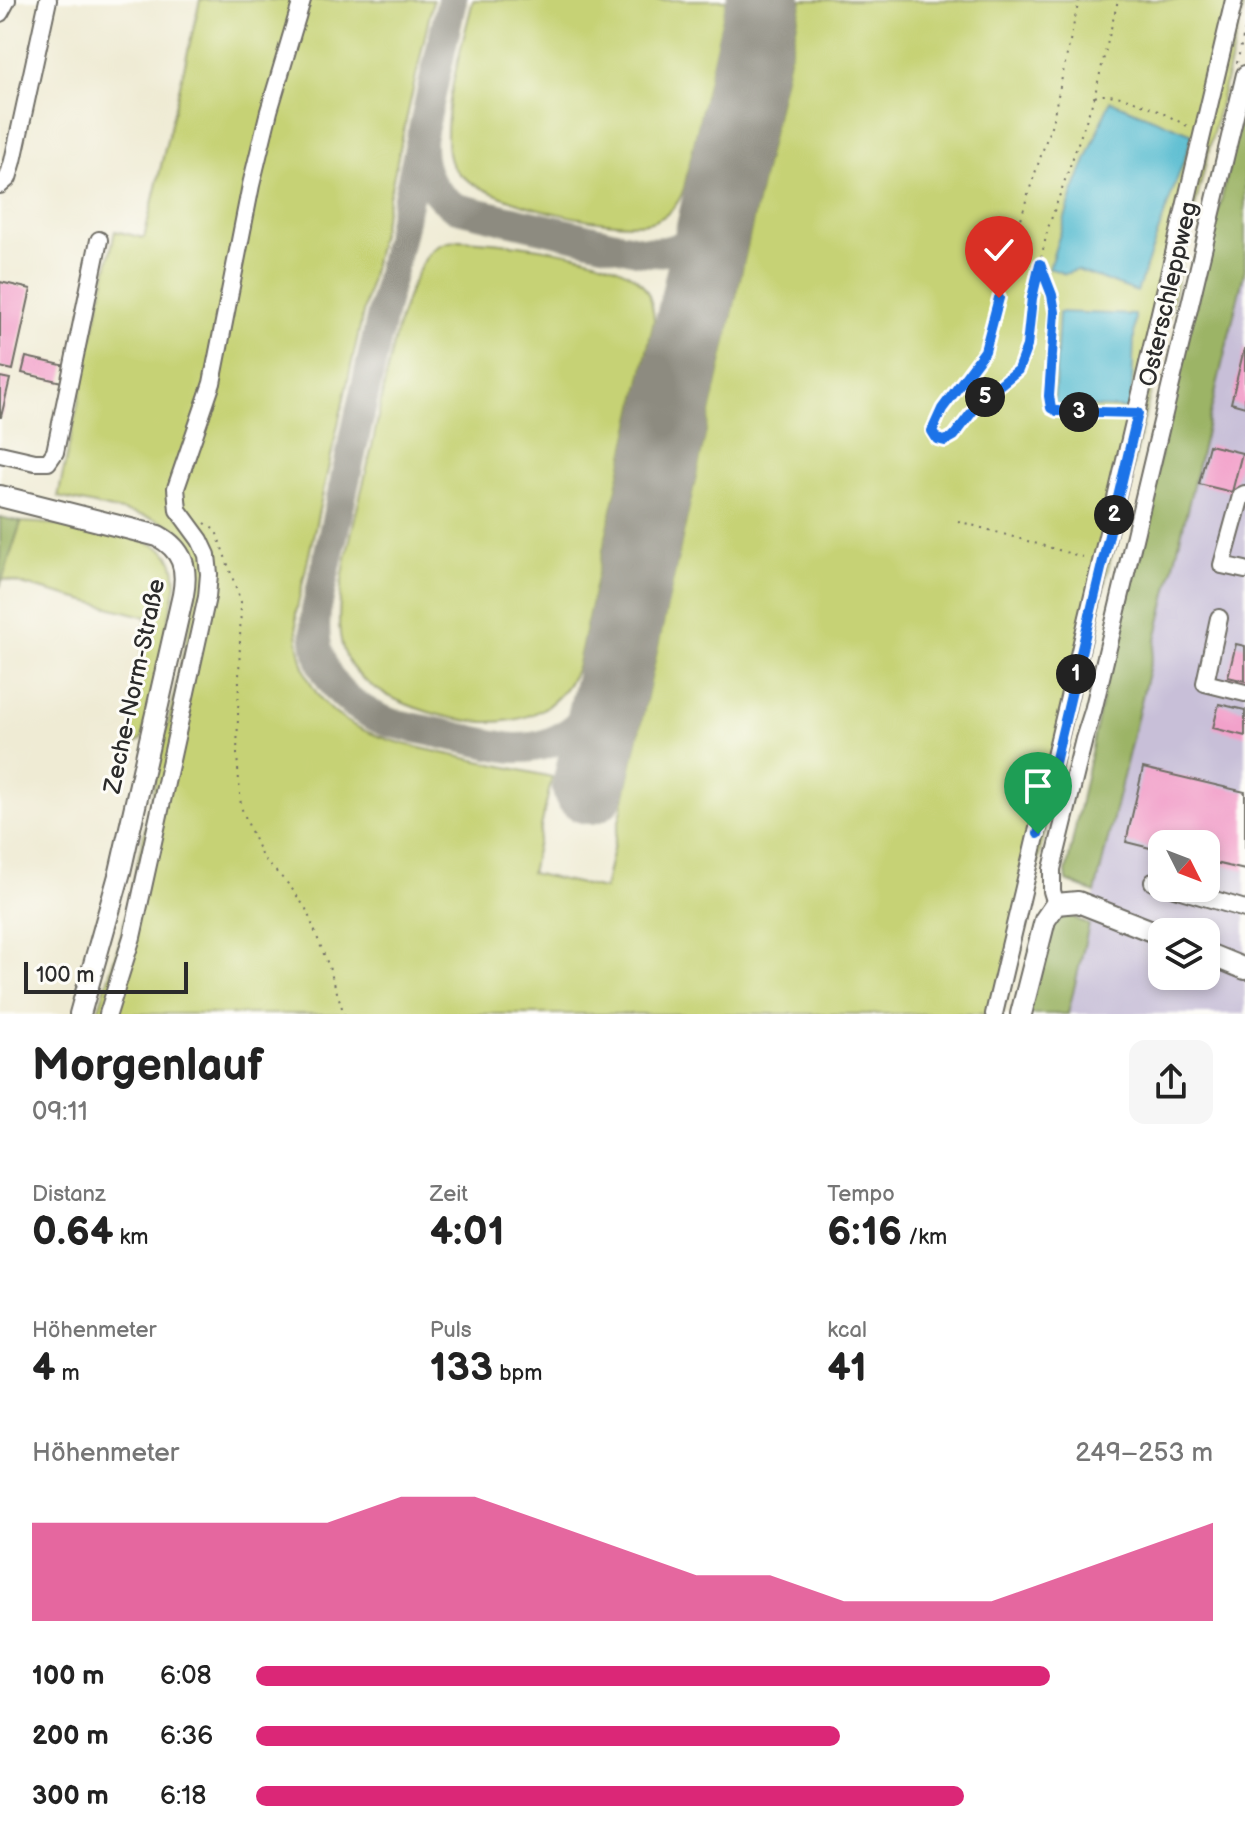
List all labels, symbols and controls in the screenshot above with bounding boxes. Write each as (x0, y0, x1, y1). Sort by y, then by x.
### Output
street label: Osterschleppweg (1133, 199, 1204, 389)
pin (965, 216, 1033, 298)
icon: check (977, 228, 1021, 272)
pin: 5 (965, 377, 1005, 417)
text: 5 (979, 383, 991, 410)
pin: 3 (1059, 392, 1099, 432)
text: 3 (1073, 398, 1085, 425)
pin: 2 (1094, 495, 1134, 535)
text: 2 (1107, 501, 1121, 528)
street label: Zeche-Norm-Straße (97, 576, 171, 797)
pin: 1 (1056, 654, 1096, 694)
text: 1 (1071, 660, 1081, 687)
pin (1004, 752, 1072, 834)
icon: arrive (1016, 764, 1060, 808)
north arrow (1148, 830, 1220, 902)
map controls (1148, 830, 1220, 990)
button: layers (1148, 918, 1220, 990)
scale bar (24, 958, 188, 994)
text: 100 m (36, 962, 95, 989)
text: Morgenlauf (32, 1040, 264, 1093)
button: share (1129, 1040, 1213, 1124)
text: 09:11 (32, 1097, 88, 1128)
text: Distanz (32, 1181, 106, 1208)
text: Zeit (430, 1181, 468, 1208)
text: Tempo (827, 1181, 895, 1208)
text: 0.64 (32, 1208, 114, 1256)
text: 4:01 (430, 1208, 505, 1256)
text: 6:16 (827, 1208, 902, 1256)
text: km (114, 1224, 148, 1251)
text: /km (902, 1224, 947, 1251)
text: Höhenmeter (32, 1317, 156, 1344)
text: Puls (430, 1317, 472, 1344)
text: kcal (827, 1317, 867, 1344)
text: 4 (32, 1344, 56, 1392)
text: 133 (430, 1344, 493, 1392)
text: 41 (827, 1344, 867, 1392)
text: m (56, 1360, 80, 1387)
text: bpm (493, 1360, 543, 1387)
text: Höhenmeter (32, 1438, 179, 1469)
text: 249–253 m (1075, 1438, 1213, 1469)
text: 100 m (32, 1661, 105, 1692)
text: 6:08 (160, 1661, 212, 1692)
text: 200 m (32, 1721, 109, 1752)
text: 6:36 (160, 1721, 213, 1752)
text: 300 m (32, 1781, 109, 1812)
text: 6:18 (160, 1781, 206, 1812)

